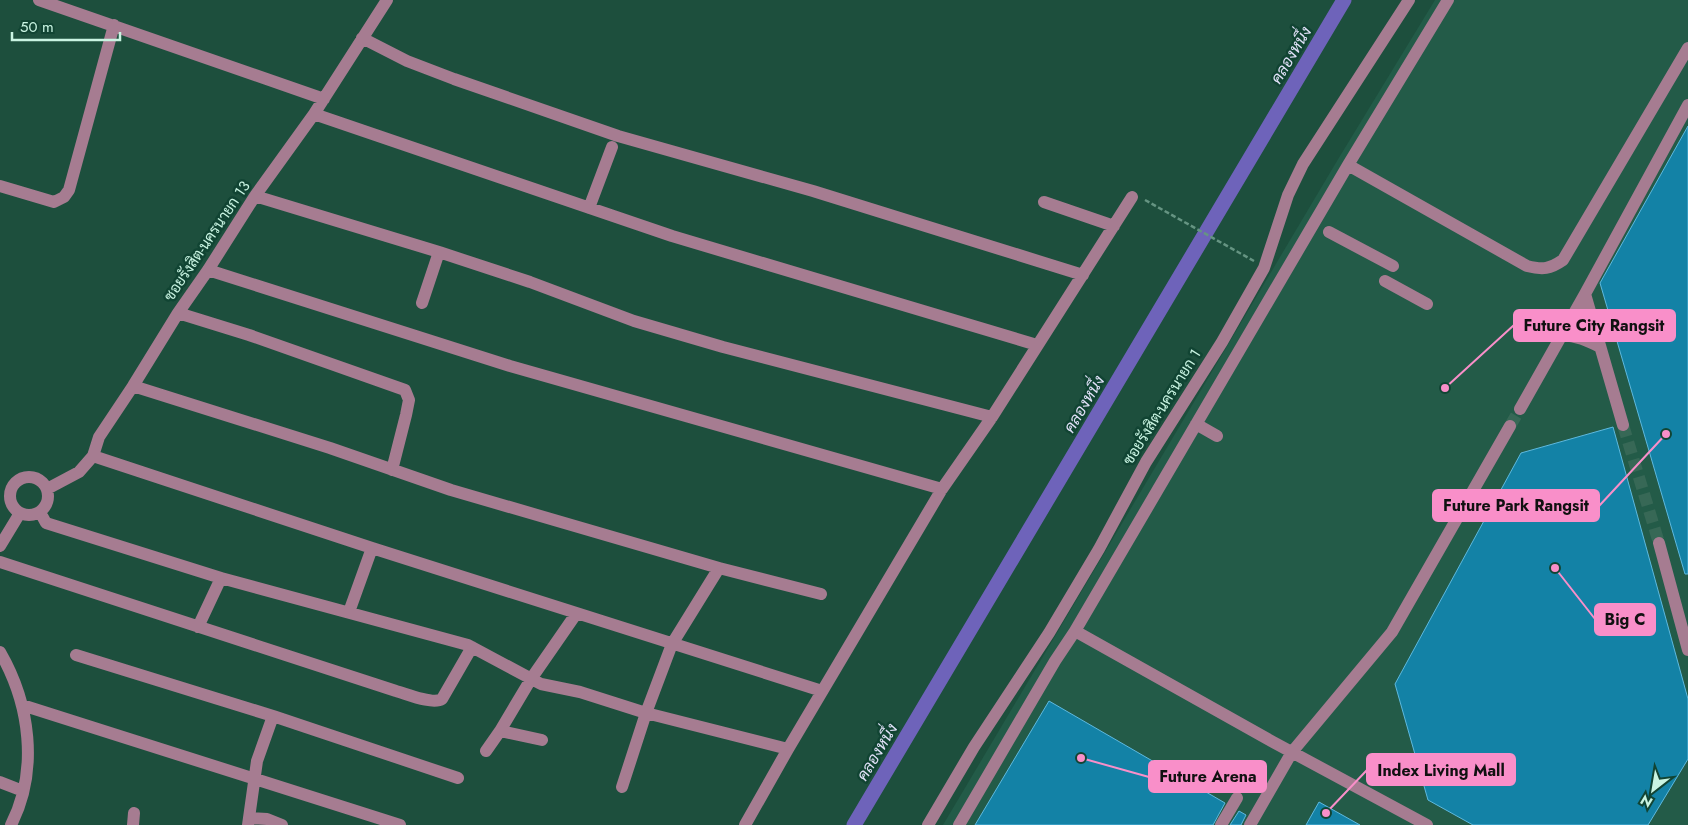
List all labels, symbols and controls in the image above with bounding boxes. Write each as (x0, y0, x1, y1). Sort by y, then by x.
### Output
scale bar (12, 10, 120, 42)
text: 50 m (20, 16, 54, 38)
water label: คลองหนึ่ง (1262, 20, 1317, 88)
street label: ซอยรังสิต-นครนายก 13 (158, 176, 256, 306)
callout: Future City Rangsit (1514, 310, 1675, 341)
text: Future City Rangsit (1524, 314, 1665, 337)
street label: ซอยรังสิต-นครนายก 1 (1117, 345, 1207, 469)
water label: คลองหนึ่ง (1055, 369, 1110, 437)
callout: Future Park Rangsit (1433, 490, 1599, 521)
text: Future Park Rangsit (1443, 494, 1590, 517)
callout: Big C (1595, 604, 1655, 635)
text: Big C (1605, 608, 1645, 631)
water label: คลองหนึ่ง (848, 717, 903, 785)
callout: Index Living Mall (1367, 754, 1515, 785)
text: Index Living Mall (1377, 759, 1505, 782)
callout: Future Arena (1149, 761, 1266, 792)
text: Future Arena (1159, 765, 1257, 788)
north arrow (1628, 765, 1678, 815)
text: N (1636, 790, 1656, 813)

